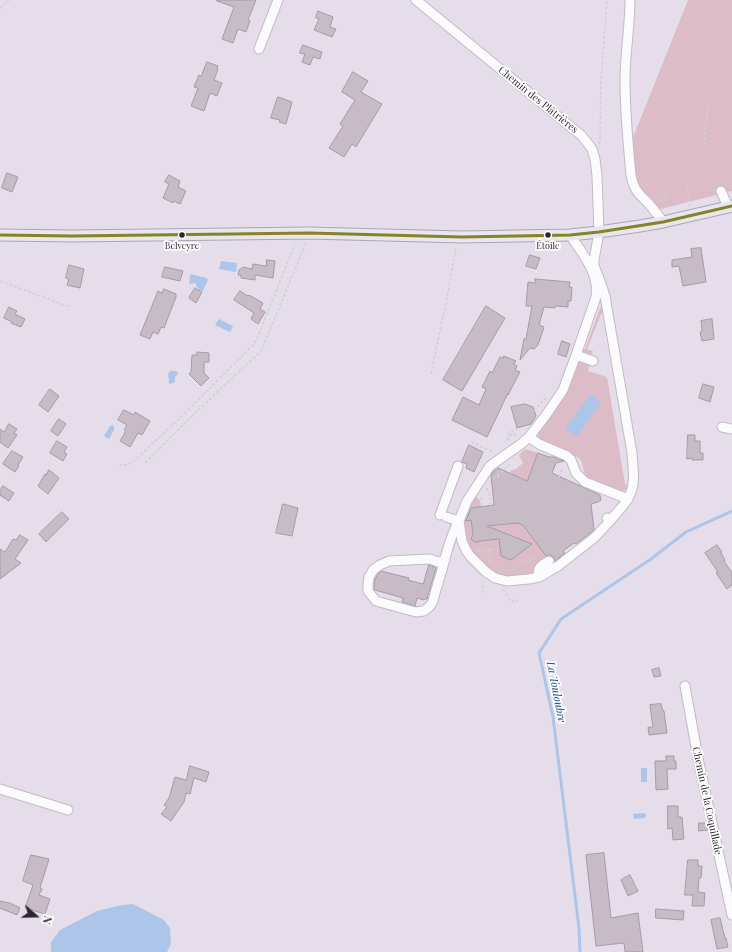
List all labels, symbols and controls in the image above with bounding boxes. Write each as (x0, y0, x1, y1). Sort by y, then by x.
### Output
street label: Chemin des Plâtrières (496, 64, 580, 136)
marker: Belveyre (177, 230, 187, 240)
marker: Étoile (543, 230, 553, 240)
place label: Belveyre (165, 241, 199, 251)
place label: Étoile (536, 241, 560, 251)
water label: La Touloubre (544, 660, 568, 724)
street label: Chemin de la Coquillade (690, 746, 724, 856)
north arrow (16, 896, 56, 936)
text: N (39, 914, 56, 927)

